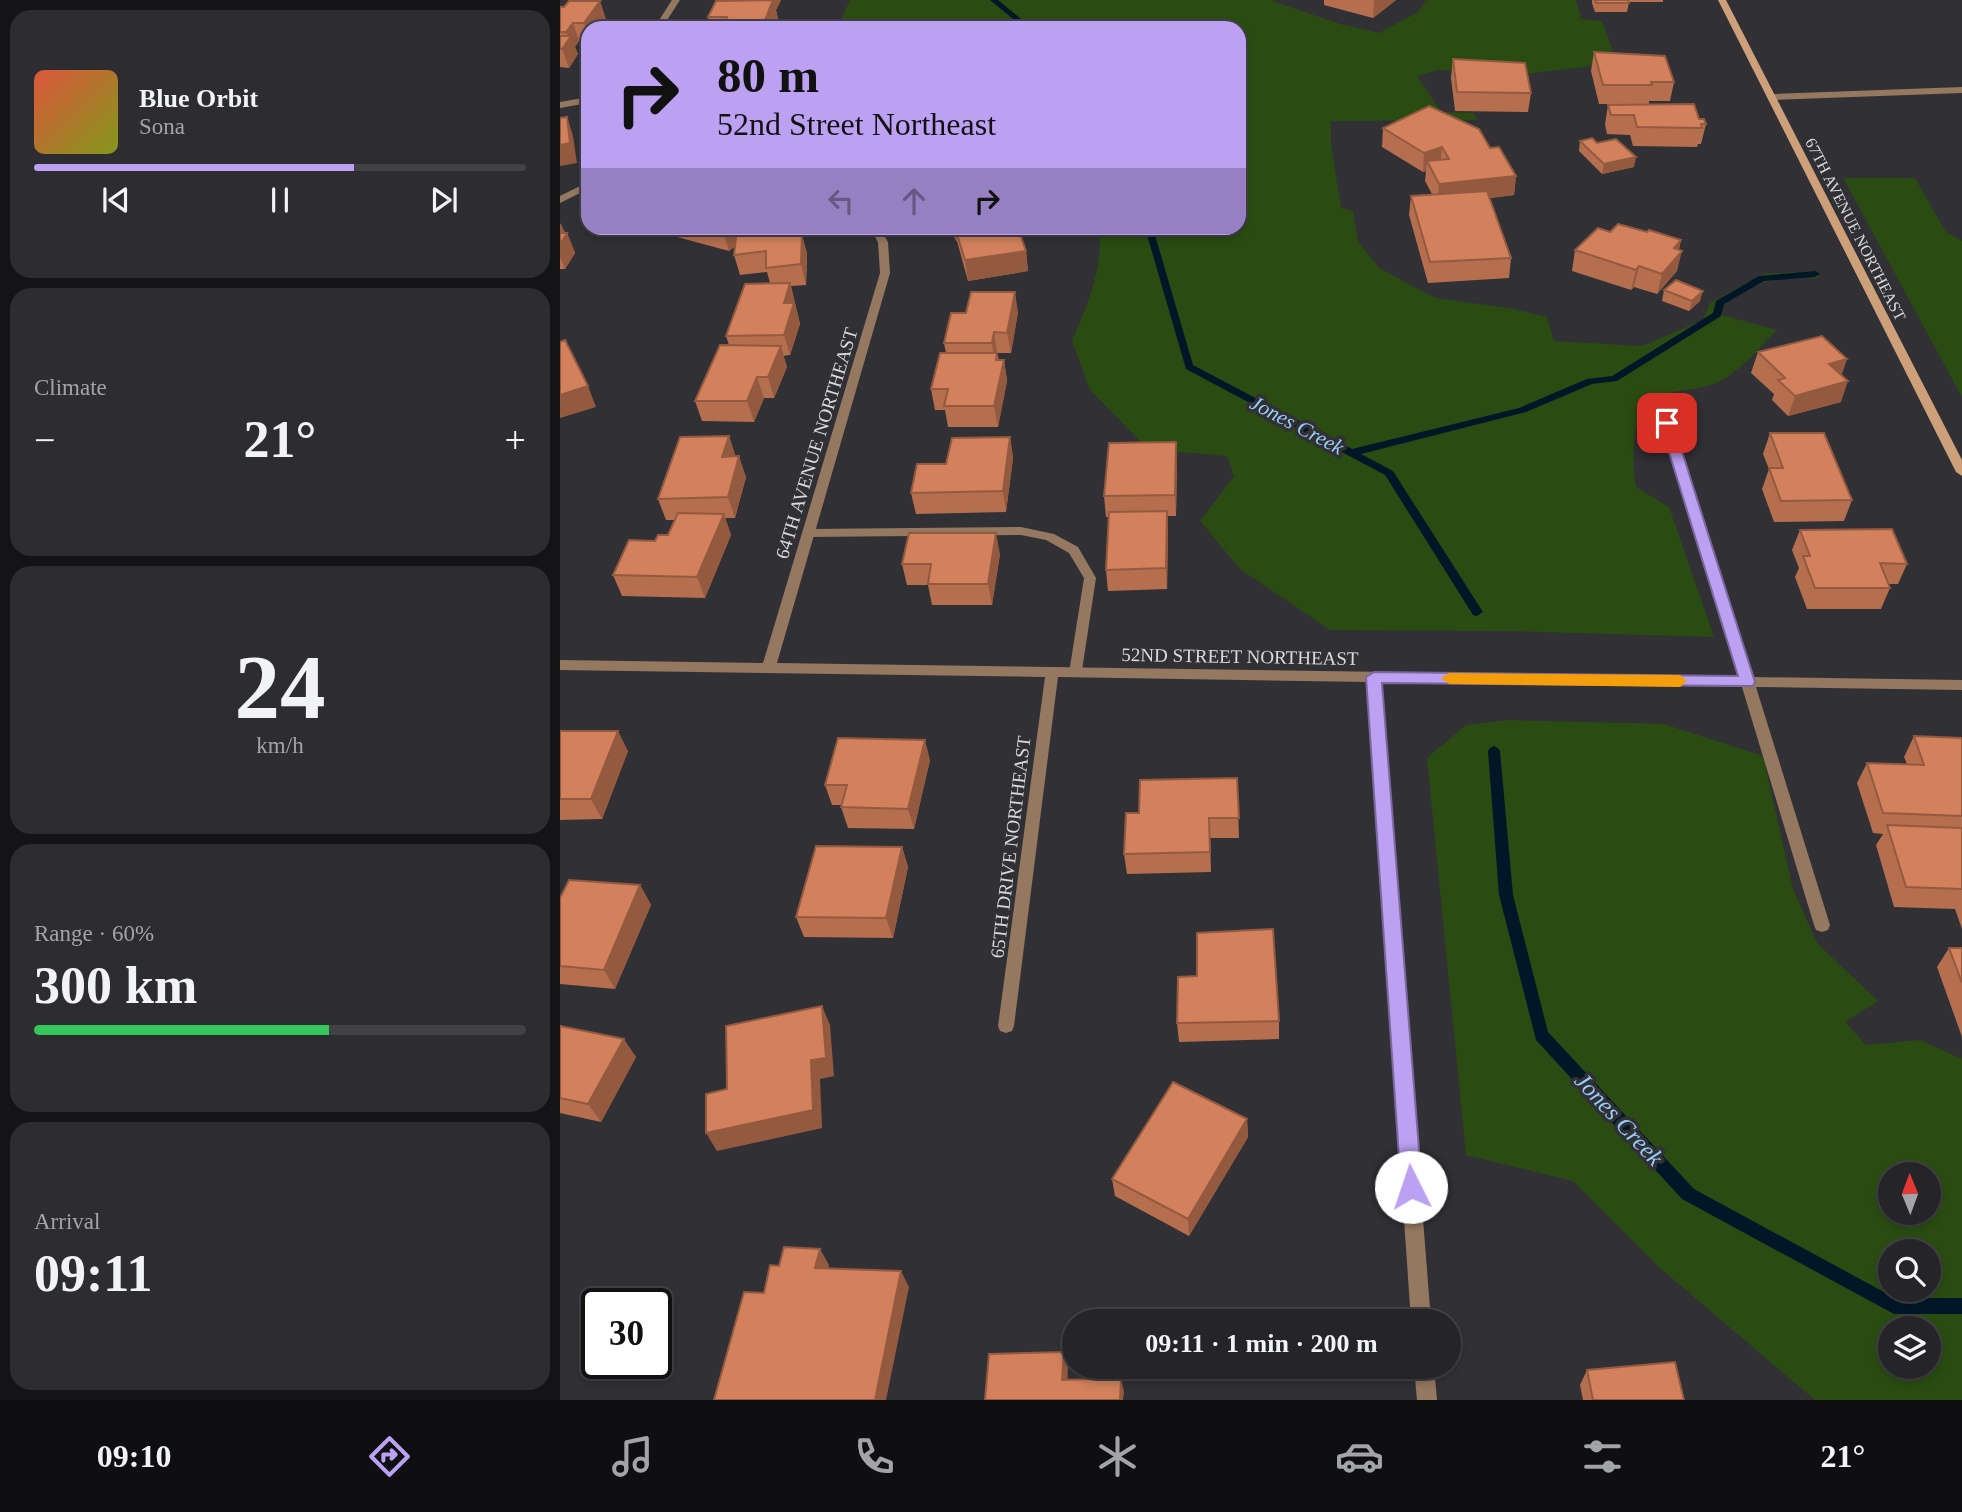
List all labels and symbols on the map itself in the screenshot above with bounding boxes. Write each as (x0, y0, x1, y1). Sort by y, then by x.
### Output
street label: 67TH AVENUE NORTHEAST (1802, 135, 1909, 323)
street label: 64TH AVENUE NORTHEAST (771, 325, 862, 561)
water label: Jones Creek (1246, 390, 1348, 460)
pin (1637, 393, 1697, 453)
street label: 52ND STREET NORTHEAST (1121, 644, 1359, 669)
street label: 65TH DRIVE NORTHEAST (986, 734, 1035, 959)
water label: Jones Creek (1570, 1067, 1669, 1171)
position arrow (1374, 1150, 1448, 1224)
north arrow (1878, 1162, 1941, 1225)
speed limit sign: 30 (581, 1288, 672, 1379)

